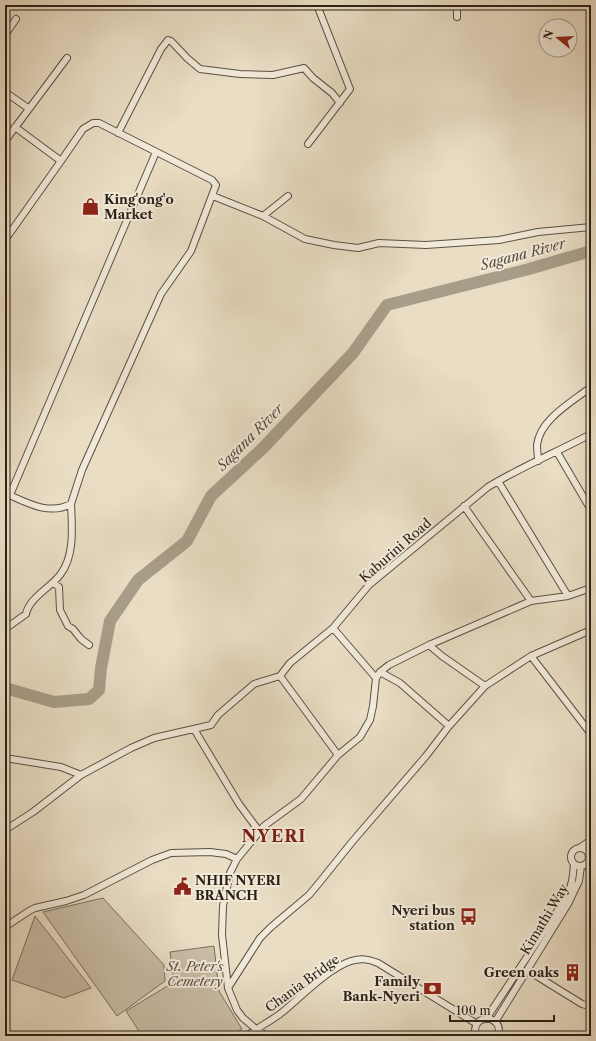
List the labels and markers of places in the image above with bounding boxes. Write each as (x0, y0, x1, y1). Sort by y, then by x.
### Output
place label: King'ong'o Market (104, 191, 174, 222)
shop icon: King'ong'o Market (81, 196, 101, 216)
place label: NHIF NYERI BRANCH (195, 872, 281, 903)
public building icon: NHIF NYERI BRANCH (172, 877, 192, 897)
place label: Nyeri bus station (391, 902, 455, 933)
bus stop icon: Nyeri bus station (458, 907, 478, 927)
building icon: Green oaks (562, 962, 582, 982)
place label: Green oaks (484, 964, 559, 980)
place label: Family Bank-Nyeri (343, 973, 421, 1004)
bank icon: Family Bank-Nyeri (423, 978, 443, 998)

